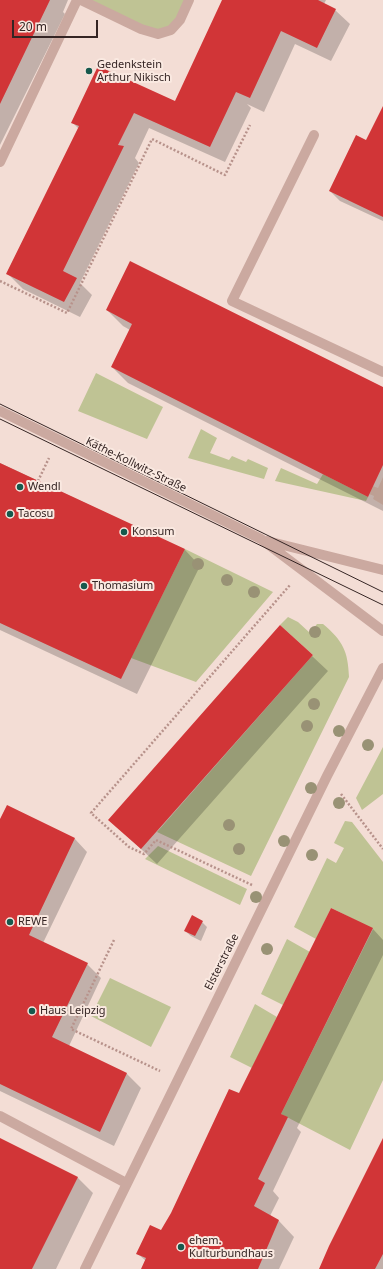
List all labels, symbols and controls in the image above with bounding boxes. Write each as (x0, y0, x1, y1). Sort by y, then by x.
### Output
scale bar (14, 12, 100, 38)
text: 20 m (19, 18, 47, 35)
place label: Gedenkstein Arthur Nikisch (97, 58, 171, 84)
marker: Gedenkstein Arthur Nikisch (84, 66, 94, 76)
street label: Käthe-Kollwitz-Straße (83, 435, 189, 495)
place label: Wendl (28, 480, 61, 494)
marker: Wendl (15, 482, 25, 492)
place label: Tacosu (18, 507, 53, 521)
marker: Tacosu (5, 509, 15, 519)
place label: Konsum (132, 525, 175, 539)
marker: Konsum (119, 527, 129, 537)
place label: Thomasium (92, 579, 153, 593)
marker: Thomasium (79, 581, 89, 591)
place label: REWE (18, 915, 47, 929)
marker: REWE (5, 917, 15, 927)
street label: Elsterstraße (202, 931, 242, 993)
place label: Haus Leipzig (40, 1004, 105, 1018)
marker: Haus Leipzig (27, 1006, 37, 1016)
place label: ehem. Kulturbundhaus (189, 1234, 273, 1260)
marker: ehem. Kulturbundhaus (176, 1242, 186, 1252)

